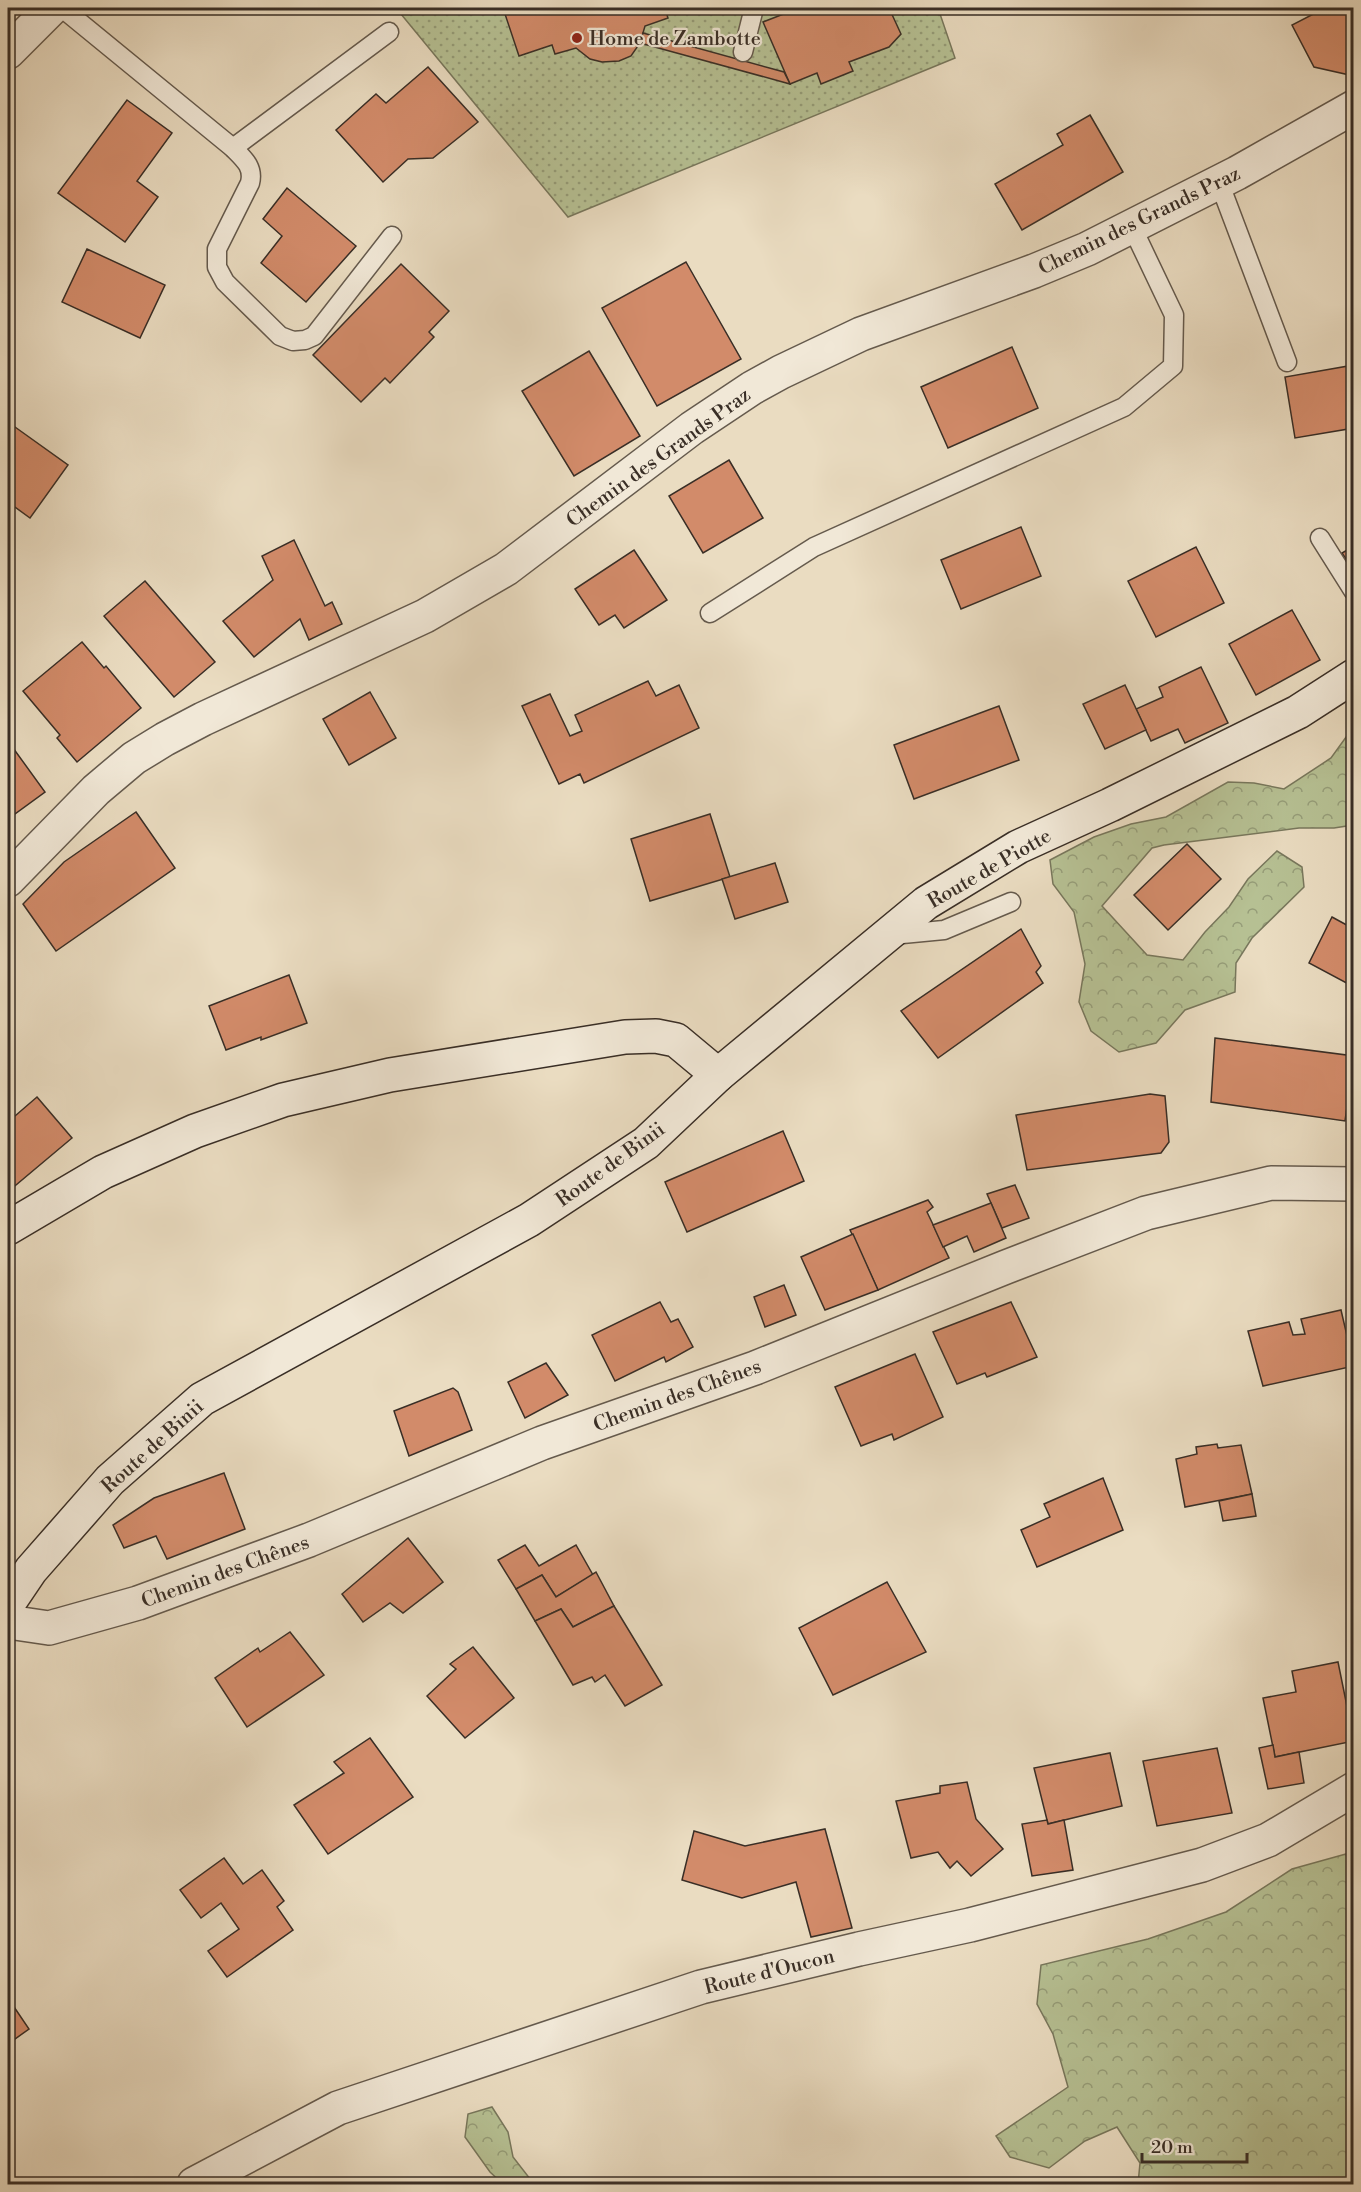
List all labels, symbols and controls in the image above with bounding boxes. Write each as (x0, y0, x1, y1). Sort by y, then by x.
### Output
place label: Home de Zambotte (589, 27, 761, 52)
marker: Home de Zambotte (570, 31, 584, 45)
street label: Chemin des Grands Praz (1034, 161, 1245, 281)
street label: Chemin des Grands Praz (562, 383, 756, 534)
street label: Route de Piotte (924, 824, 1056, 915)
street label: Route de Binii (551, 1117, 671, 1213)
street label: Chemin des Chênes (590, 1354, 765, 1438)
street label: Route de Binii (97, 1394, 210, 1500)
street label: Chemin des Chênes (138, 1530, 313, 1614)
street label: Route d'Oucon (702, 1944, 837, 2001)
scale bar (1142, 2126, 1247, 2164)
text: 20 m (1151, 2136, 1193, 2159)

